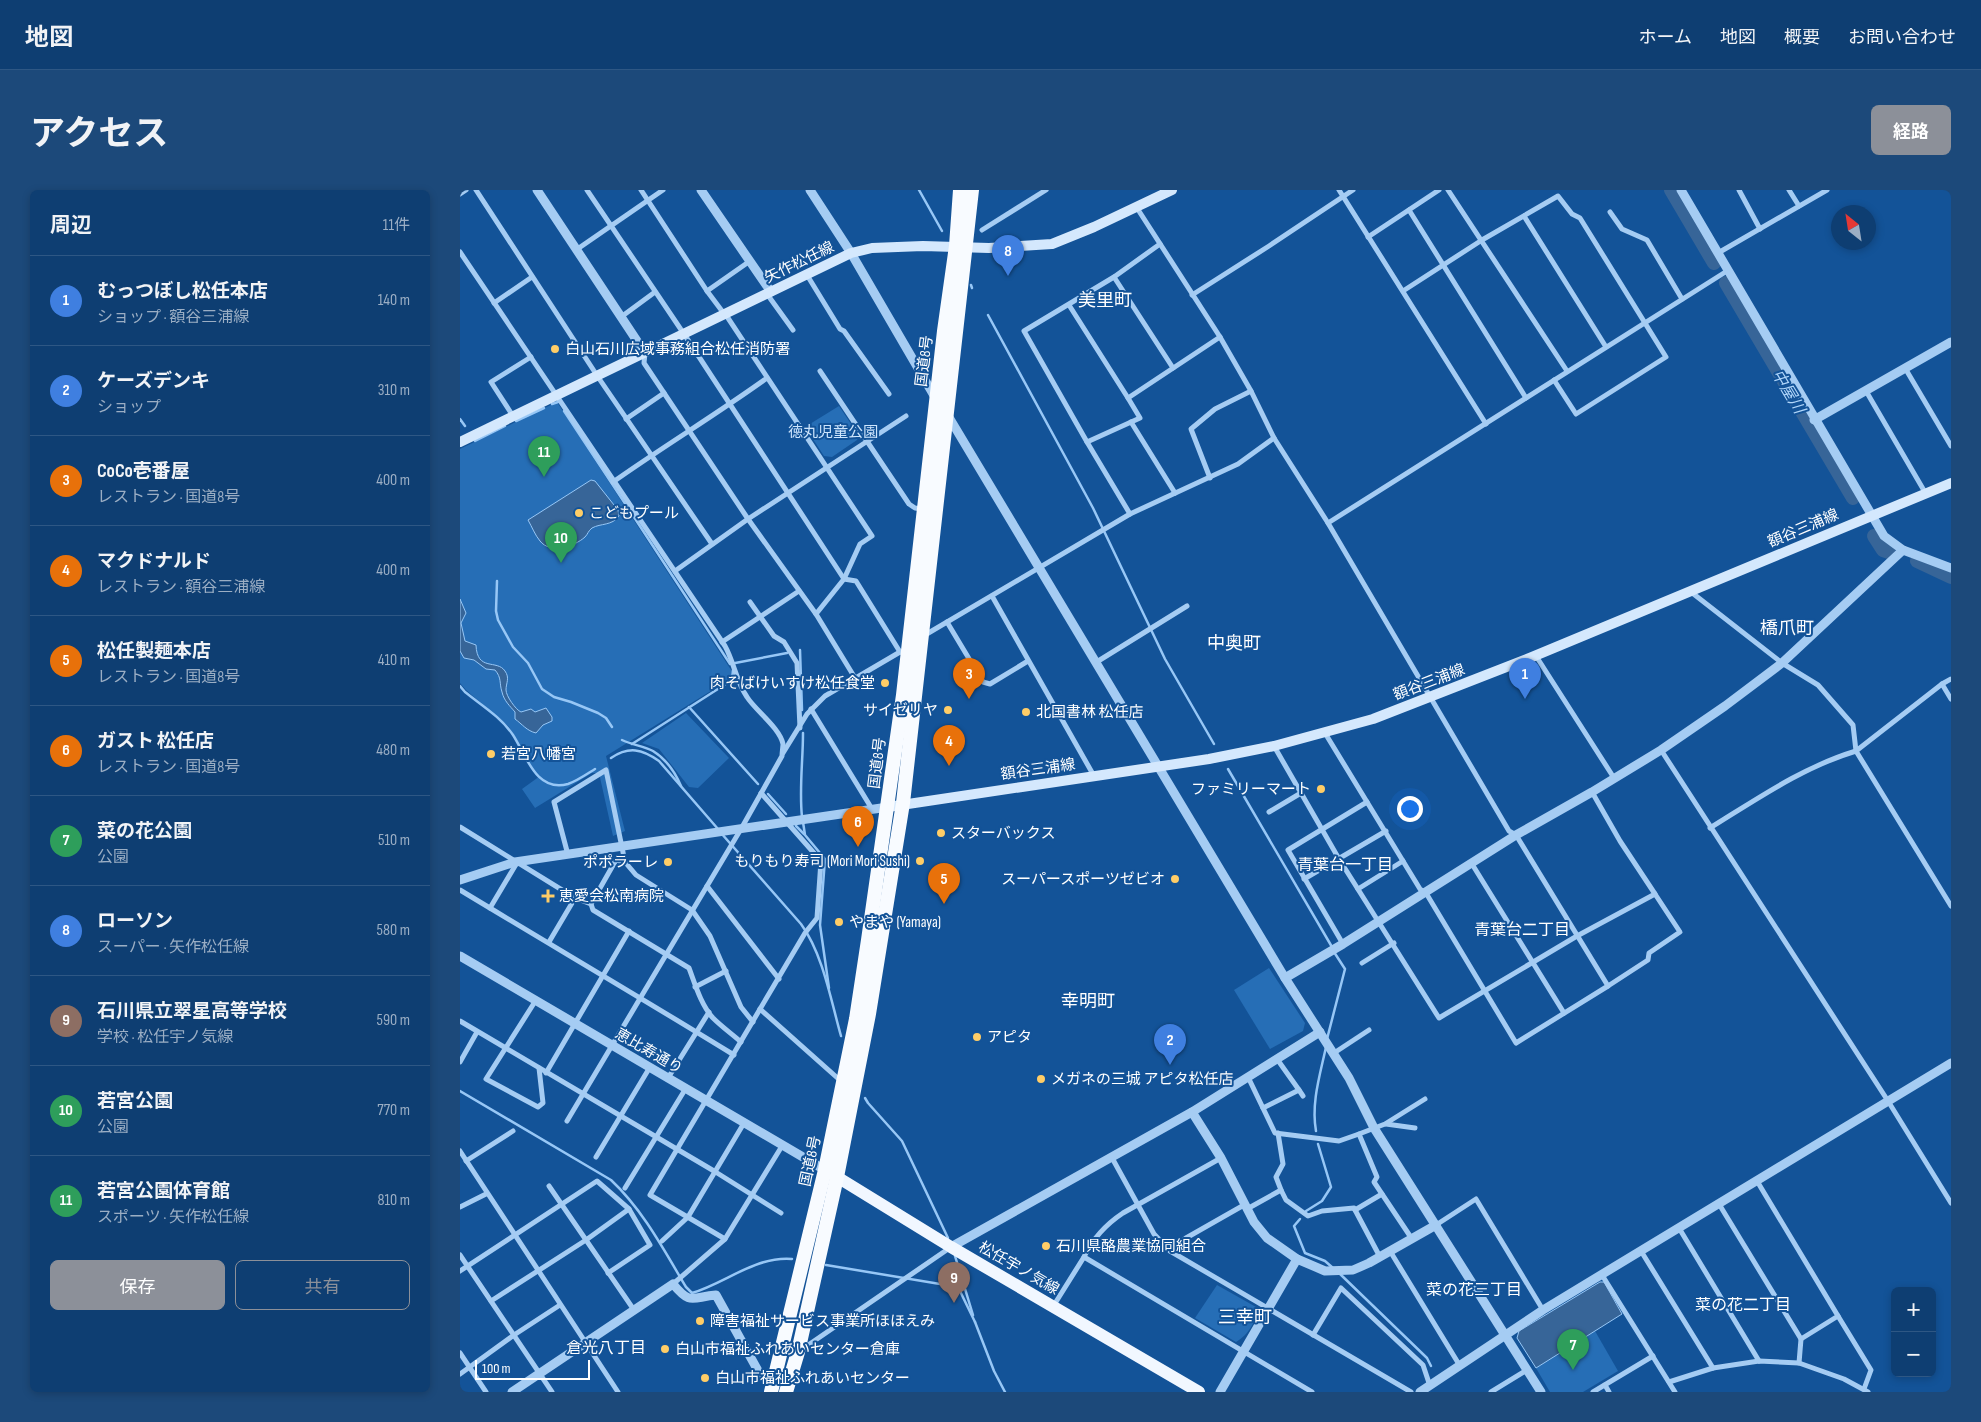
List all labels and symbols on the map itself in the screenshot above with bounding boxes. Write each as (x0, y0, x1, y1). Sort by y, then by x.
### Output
north arrow (1831, 205, 1876, 250)
pin: 8 (992, 235, 1024, 276)
street label: 矢作松任線 (761, 237, 837, 287)
district label: 美里町 (1078, 290, 1132, 311)
street label: 国道8号 (912, 334, 937, 388)
place label: 白山石川広域事務組合松任消防署 (565, 340, 790, 359)
marker: 白山石川広域事務組合松任消防署 (549, 343, 561, 355)
water label: 中屋川 (1767, 366, 1809, 419)
park label: 徳丸児童公園 (788, 423, 878, 442)
pin: 11 (528, 436, 560, 477)
place label: こどもプール (589, 504, 679, 523)
street label: 額谷三浦線 (1765, 505, 1841, 552)
marker: こどもプール (573, 507, 585, 519)
pin: 10 (545, 522, 577, 563)
district label: 橋爪町 (1760, 618, 1814, 639)
district label: 中奥町 (1207, 633, 1261, 654)
pin: 3 (953, 658, 985, 699)
pin: 1 (1509, 658, 1541, 699)
street label: 額谷三浦線 (1391, 660, 1468, 705)
place label: 肉そばけいすけ松任食堂 (710, 674, 875, 693)
marker: 肉そばけいすけ松任食堂 (879, 677, 891, 689)
place label: サイゼリヤ (863, 701, 938, 720)
place label: 北国書林 松任店 (1036, 703, 1143, 722)
marker: サイゼリヤ (942, 704, 954, 716)
marker: 北国書林 松任店 (1020, 706, 1032, 718)
pin: 4 (933, 725, 965, 766)
street label: 国道8号 (865, 736, 890, 790)
place label: 若宮八幡宮 (501, 745, 576, 764)
marker: 若宮八幡宮 (485, 748, 497, 760)
street label: 額谷三浦線 (1000, 755, 1077, 784)
place label: ファミリーマート (1191, 780, 1311, 799)
marker: ファミリーマート (1315, 783, 1327, 795)
your location (1397, 796, 1423, 822)
pin: 6 (842, 806, 874, 847)
place label: スターバックス (951, 824, 1055, 843)
marker: スターバックス (935, 827, 947, 839)
place label: もりもり寿司 (Mori Mori Sushi) (735, 852, 910, 871)
place label: ポポラーレ (583, 853, 658, 872)
marker: もりもり寿司 (Mori Mori Sushi) (914, 855, 926, 867)
marker: ポポラーレ (662, 856, 674, 868)
district label: 青葉台一丁目 (1297, 856, 1393, 875)
pin: 5 (928, 863, 960, 904)
place label: スーパースポーツゼビオ (1001, 870, 1165, 889)
marker: スーパースポーツゼビオ (1169, 873, 1181, 885)
place label: 恵愛会松南病院 (559, 887, 664, 906)
marker: 恵愛会松南病院 (541, 889, 555, 903)
place label: やまや (Yamaya) (849, 913, 941, 932)
marker: やまや (Yamaya) (833, 916, 845, 928)
district label: 青葉台二丁目 (1474, 921, 1570, 940)
district label: 幸明町 (1061, 991, 1115, 1012)
street label: 恵比寿通り (612, 1024, 686, 1078)
pin: 2 (1154, 1024, 1186, 1065)
place label: アピタ (987, 1028, 1032, 1047)
marker: アピタ (971, 1031, 983, 1043)
place label: メガネの三城 アピタ松任店 (1051, 1070, 1233, 1089)
marker: メガネの三城 アピタ松任店 (1035, 1073, 1047, 1085)
street label: 国道8号 (796, 1134, 825, 1188)
place label: 石川県酪農業協同組合 (1056, 1237, 1206, 1256)
street label: 松任宇ノ気線 (975, 1238, 1062, 1299)
marker: 石川県酪農業協同組合 (1040, 1240, 1052, 1252)
pin: 9 (938, 1262, 970, 1303)
district label: 菜の花三丁目 (1426, 1281, 1522, 1300)
district label: 菜の花二丁目 (1695, 1296, 1791, 1315)
district label: 三幸町 (1218, 1307, 1272, 1328)
place label: 障害福祉サービス事業所ほほえみ (710, 1312, 935, 1331)
marker: 障害福祉サービス事業所ほほえみ (694, 1315, 706, 1327)
pin: 7 (1557, 1329, 1589, 1370)
district label: 倉光八丁目 (566, 1339, 646, 1358)
place label: 白山市福祉ふれあいセンター倉庫 (675, 1340, 900, 1359)
marker: 白山市福祉ふれあいセンター倉庫 (659, 1343, 671, 1355)
scale bar (475, 1357, 590, 1380)
place label: 白山市福祉ふれあいセンター (715, 1369, 910, 1388)
marker: 白山市福祉ふれあいセンター (699, 1372, 711, 1384)

